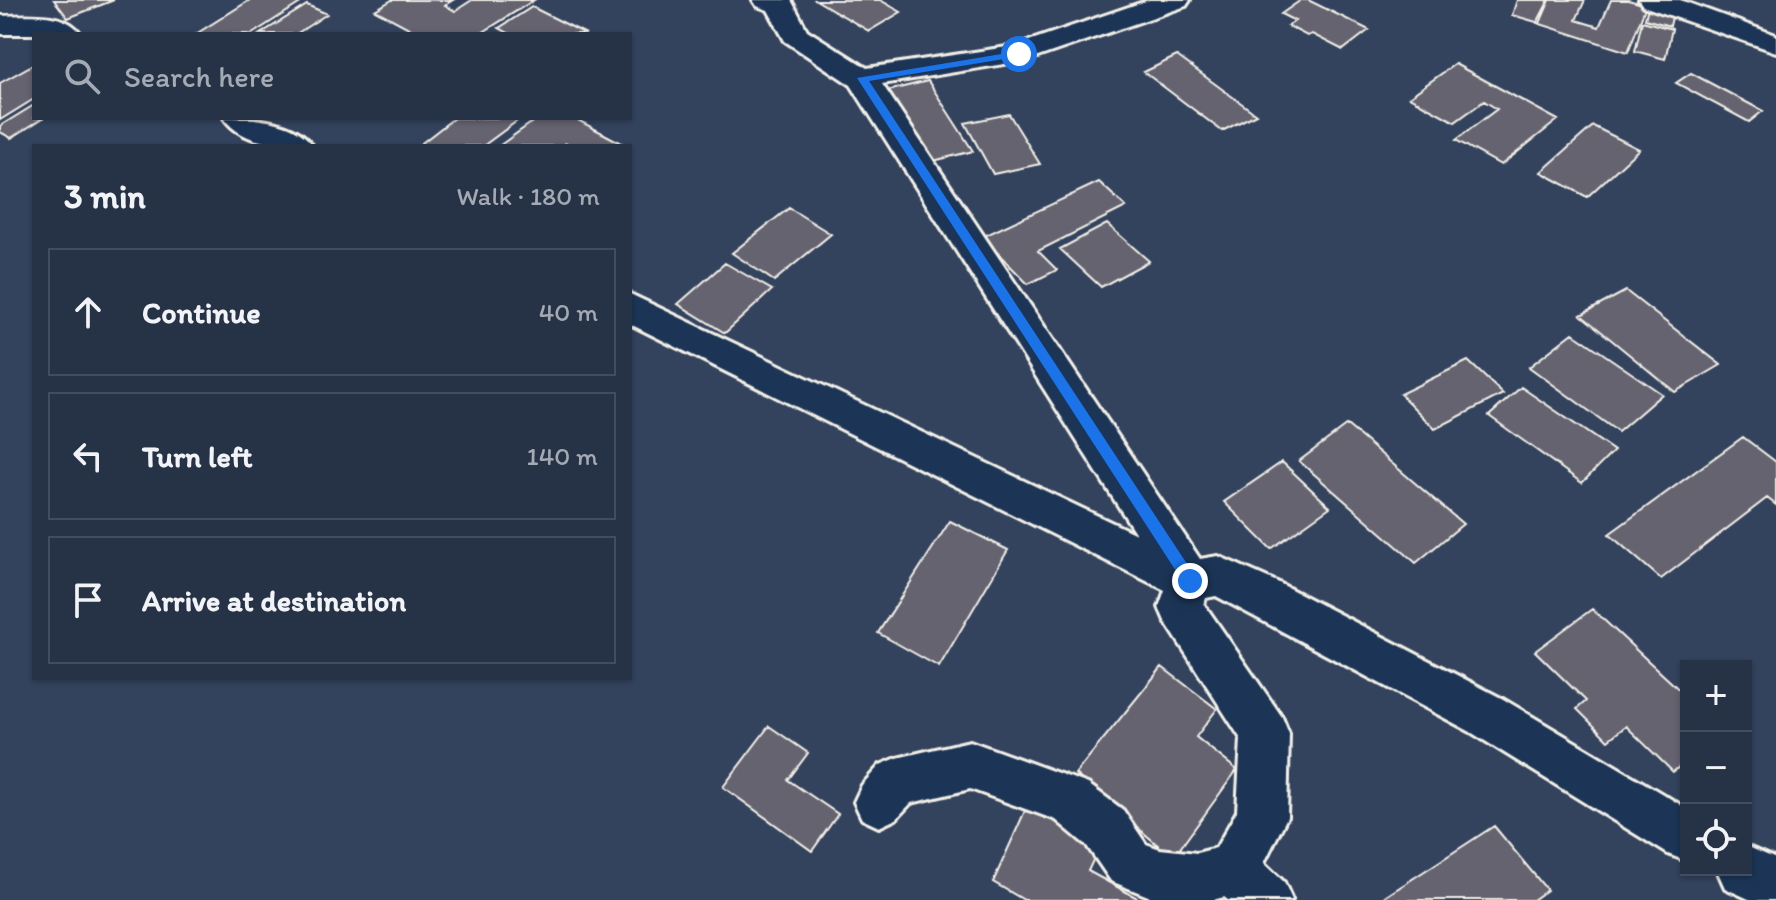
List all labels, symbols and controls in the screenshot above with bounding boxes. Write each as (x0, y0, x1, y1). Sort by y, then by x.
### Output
search box (32, 32, 632, 120)
route start (1001, 36, 1037, 72)
icon: search (60, 54, 104, 98)
text: Search here (124, 58, 274, 95)
text: 3 min (64, 176, 146, 217)
text: Walk · 180 m (457, 180, 600, 212)
icon: ahead (66, 290, 110, 334)
text: Continue (142, 294, 261, 331)
text: 40 m (539, 296, 598, 328)
icon: left (66, 434, 110, 478)
text: Turn left (142, 438, 253, 475)
text: 140 m (527, 440, 598, 472)
route end (1172, 563, 1208, 599)
icon: arrive (66, 578, 110, 622)
text: Arrive at destination (142, 582, 406, 619)
map controls (1680, 660, 1752, 876)
button: + (1680, 660, 1752, 732)
button: − (1680, 732, 1752, 804)
button: locate (1680, 804, 1752, 876)

